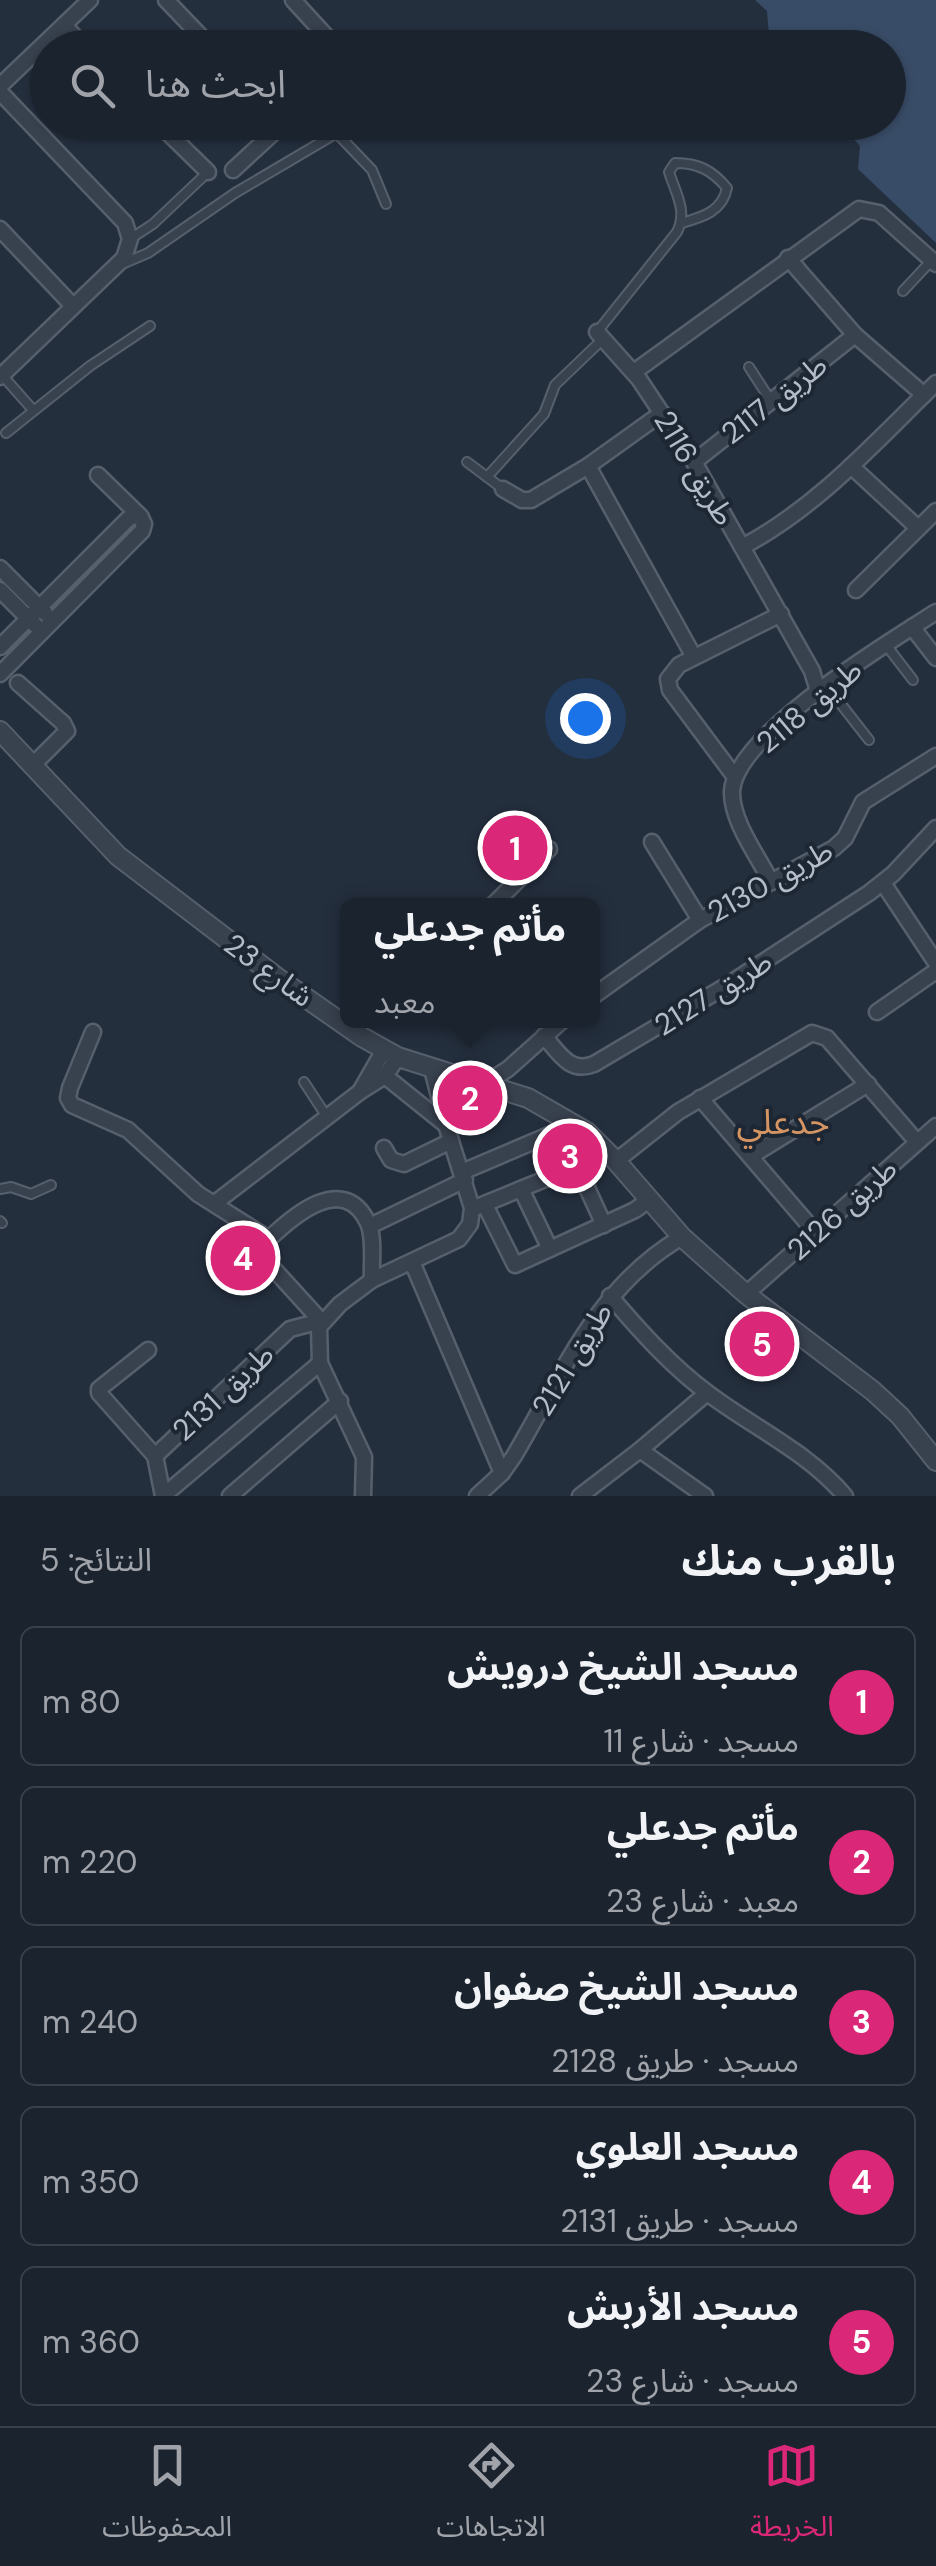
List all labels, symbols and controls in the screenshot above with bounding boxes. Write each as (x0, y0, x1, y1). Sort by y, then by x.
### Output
search box (30, 30, 906, 140)
icon: search (65, 58, 120, 113)
text: ابحث هنا (145, 59, 286, 109)
street label: طريق 2117 (713, 345, 835, 453)
street label: طريق 2116 (645, 403, 745, 533)
street label: طريق 2118 (748, 650, 870, 762)
your location (560, 693, 611, 744)
pin: 1 (482, 810, 548, 886)
street label: طريق 2130 (700, 831, 840, 931)
popup (340, 898, 600, 1028)
text: مأتم جدعلي (374, 903, 566, 953)
street label: شارع 23 (215, 924, 322, 1018)
street label: طريق 2127 (647, 942, 779, 1044)
text: معبد (374, 981, 435, 1023)
pin: 2 (438, 1060, 502, 1136)
district label: جدعلي (736, 1099, 830, 1149)
pin: 3 (538, 1118, 602, 1194)
street label: طريق 2126 (779, 1149, 905, 1269)
pin: 4 (210, 1220, 276, 1296)
street label: طريق 2121 (523, 1295, 621, 1423)
pin: 5 (730, 1306, 794, 1382)
street label: طريق 2131 (164, 1335, 282, 1449)
text: بالقرب منك (681, 1533, 896, 1588)
text: النتائج: 5 (40, 1539, 152, 1581)
text: مسجد الشيخ درويش (447, 1642, 799, 1692)
text: 80 m (42, 1681, 120, 1723)
text: 1 (856, 1681, 867, 1723)
text: مسجد · شارع 11 (603, 1720, 799, 1762)
text: مأتم جدعلي (607, 1802, 799, 1852)
text: 220 m (42, 1841, 137, 1883)
text: 2 (852, 1841, 871, 1883)
text: معبد · شارع 23 (606, 1880, 799, 1922)
text: مسجد الشيخ صفوان (454, 1962, 799, 2012)
text: 240 m (42, 2001, 138, 2043)
text: 3 (852, 2001, 871, 2043)
text: مسجد · طريق 2128 (551, 2040, 799, 2082)
text: مسجد العلوي (576, 2122, 799, 2172)
text: 350 m (42, 2161, 139, 2203)
text: 4 (851, 2161, 872, 2203)
text: مسجد · طريق 2131 (560, 2200, 799, 2242)
text: مسجد الأربش (567, 2282, 799, 2332)
text: 360 m (42, 2321, 140, 2363)
text: 5 (852, 2321, 871, 2363)
text: مسجد · شارع 23 (586, 2360, 799, 2402)
tab: المحفوظات (102, 2438, 232, 2557)
tab: الاتجاهات (436, 2438, 546, 2557)
tab: الخريطة (750, 2438, 834, 2557)

